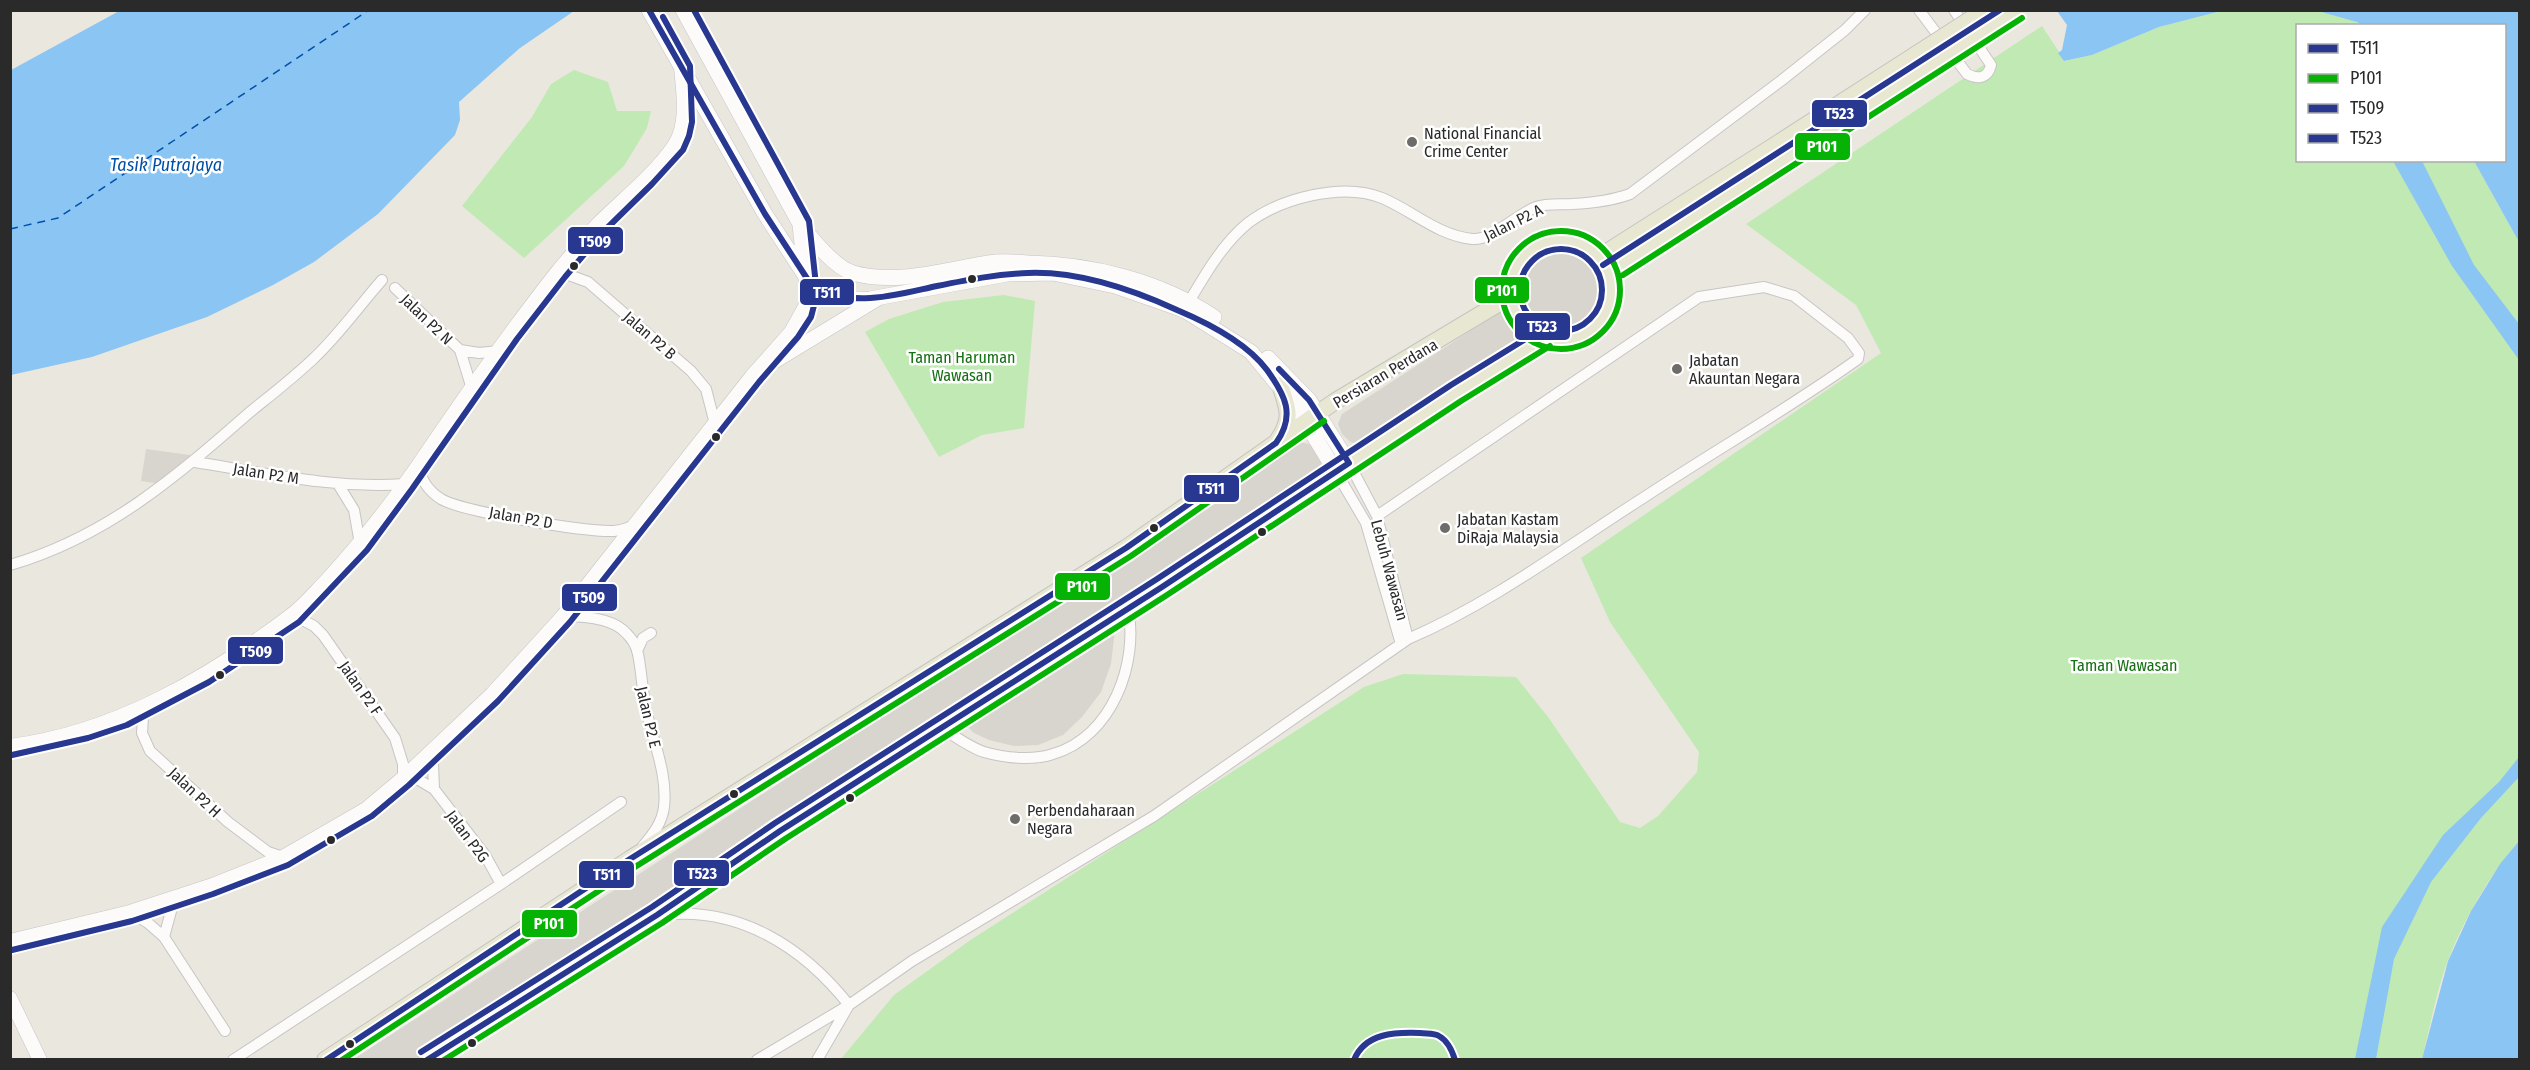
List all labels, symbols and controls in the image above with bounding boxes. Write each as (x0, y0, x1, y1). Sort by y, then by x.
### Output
legend (2296, 24, 2506, 162)
text: T511 (2350, 37, 2379, 59)
text: P101 (2350, 67, 2382, 89)
text: T509 (2350, 97, 2384, 119)
line badge: T523 (1811, 99, 1868, 128)
text: T523 (1824, 104, 1855, 123)
place label: National Financial Crime Center (1424, 124, 1541, 161)
text: T523 (2350, 127, 2382, 149)
line badge: P101 (1794, 132, 1851, 161)
marker: National Financial Crime Center (1405, 135, 1419, 149)
text: P101 (1807, 137, 1837, 156)
water label: Tasik Putrajaya (110, 154, 222, 176)
street label: Jalan P2 A (1481, 200, 1546, 245)
line badge: T509 (567, 226, 624, 255)
text: T509 (579, 232, 611, 251)
unlabelled marker (568, 260, 580, 272)
unlabelled marker (966, 273, 978, 285)
line badge: P101 (1474, 276, 1530, 304)
line badge: T511 (799, 278, 855, 306)
text: P101 (1487, 281, 1517, 300)
text: T511 (813, 283, 841, 302)
street label: Jalan P2 N (397, 290, 457, 349)
street label: Jalan P2 B (619, 307, 680, 364)
line badge: T523 (1514, 312, 1571, 341)
text: T523 (1527, 317, 1558, 336)
street label: Persiaran Perdana (1330, 335, 1441, 412)
park label: Taman Haruman Wawasan (909, 348, 1015, 385)
place label: Jabatan Akauntan Negara (1689, 351, 1800, 388)
marker: Jabatan Akauntan Negara (1670, 362, 1684, 376)
unlabelled marker (710, 431, 722, 443)
street label: Jalan P2 M (232, 459, 300, 488)
line badge: T511 (1183, 474, 1240, 503)
text: T511 (1197, 479, 1225, 498)
street label: Jalan P2 D (488, 503, 554, 532)
place label: Jabatan Kastam DiRaja Malaysia (1457, 510, 1559, 547)
street label: Lebuh Wawasan (1367, 517, 1412, 623)
marker: Jabatan Kastam DiRaja Malaysia (1438, 521, 1452, 535)
unlabelled marker (1148, 522, 1160, 534)
unlabelled marker (1256, 526, 1268, 538)
line badge: P101 (1054, 572, 1111, 601)
text: P101 (1067, 577, 1097, 596)
line badge: T509 (561, 583, 618, 612)
text: T509 (573, 588, 605, 607)
line badge: T509 (227, 636, 284, 665)
text: T509 (240, 642, 272, 661)
park label: Taman Wawasan (2070, 656, 2178, 675)
street label: Jalan P2 F (335, 657, 386, 719)
unlabelled marker (214, 669, 226, 681)
street label: Jalan P2 E (632, 684, 665, 750)
street label: Jalan P2 H (164, 763, 225, 821)
unlabelled marker (728, 788, 740, 800)
unlabelled marker (844, 792, 856, 804)
place label: Perbendaharaan Negara (1027, 801, 1135, 838)
street label: Jalan P2G (442, 806, 493, 866)
marker: Perbendaharaan Negara (1008, 812, 1022, 826)
unlabelled marker (325, 834, 337, 846)
line badge: T523 (673, 859, 730, 887)
line badge: T511 (578, 860, 635, 889)
text: T523 (687, 864, 718, 883)
text: T511 (593, 865, 621, 884)
line badge: P101 (521, 909, 578, 938)
text: P101 (534, 914, 564, 933)
unlabelled marker (466, 1037, 478, 1049)
unlabelled marker (344, 1038, 356, 1050)

